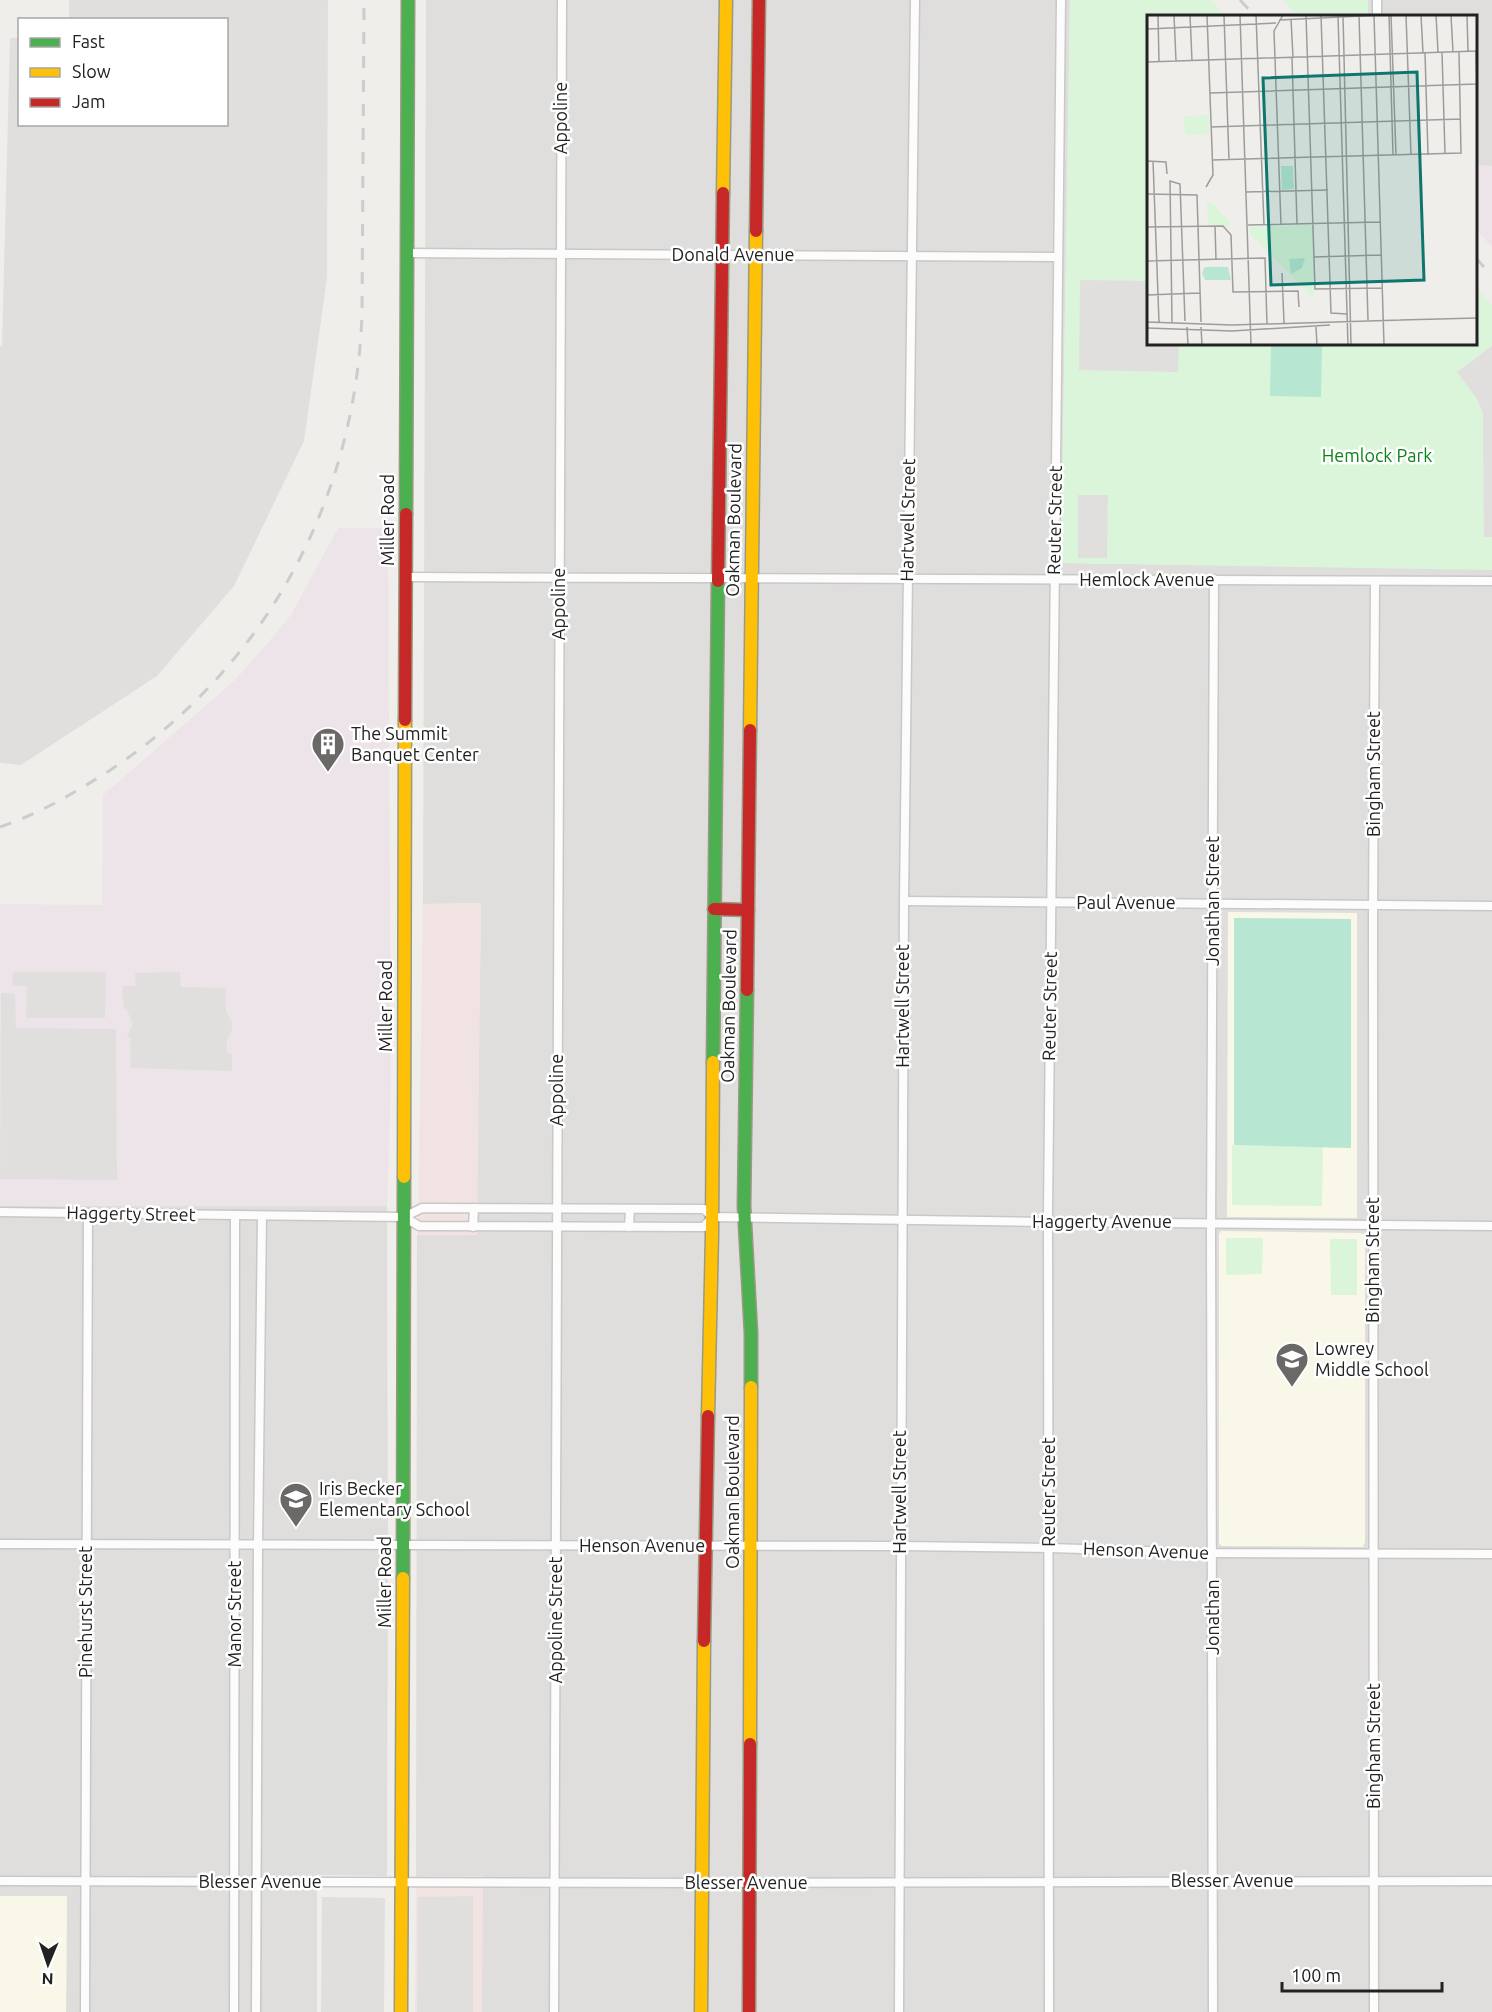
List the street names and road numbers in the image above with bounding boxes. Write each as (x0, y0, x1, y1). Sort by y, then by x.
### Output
street label: Appoline (550, 82, 570, 154)
street label: Donald Avenue (672, 244, 794, 264)
street label: Oakman Boulevard (722, 443, 744, 597)
street label: Hartwell Street (896, 458, 918, 582)
street label: Reuter Street (1043, 465, 1065, 575)
street label: Miller Road (377, 474, 397, 566)
street label: Appoline (548, 568, 568, 640)
street label: Hemlock Avenue (1079, 569, 1215, 589)
street label: Bingham Street (1363, 711, 1383, 837)
street label: Jonathan Street (1202, 836, 1222, 966)
street label: Paul Avenue (1076, 892, 1176, 912)
street label: Oakman Boulevard (717, 929, 739, 1083)
street label: Hartwell Street (892, 944, 912, 1068)
street label: Reuter Street (1038, 951, 1060, 1061)
street label: Miller Road (375, 960, 395, 1052)
street label: Appoline (546, 1054, 566, 1126)
street label: Bingham Street (1362, 1197, 1382, 1323)
street label: Haggerty Street (66, 1202, 196, 1224)
street label: Haggerty Avenue (1032, 1211, 1172, 1231)
street label: Oakman Boulevard (722, 1415, 742, 1569)
street label: Hartwell Street (889, 1430, 909, 1554)
street label: Reuter Street (1038, 1437, 1058, 1547)
street label: Henson Avenue (579, 1535, 705, 1555)
street label: Miller Road (374, 1536, 394, 1628)
street label: Henson Avenue (1083, 1538, 1209, 1562)
street label: Pinehurst Street (75, 1546, 95, 1678)
street label: Appoline Street (545, 1557, 565, 1683)
street label: Manor Street (224, 1561, 244, 1667)
street label: Jonathan (1202, 1579, 1222, 1655)
street label: Bingham Street (1363, 1683, 1383, 1809)
street label: Blesser Avenue (1170, 1870, 1294, 1890)
street label: Blesser Avenue (198, 1871, 322, 1891)
street label: Blesser Avenue (684, 1872, 808, 1892)

